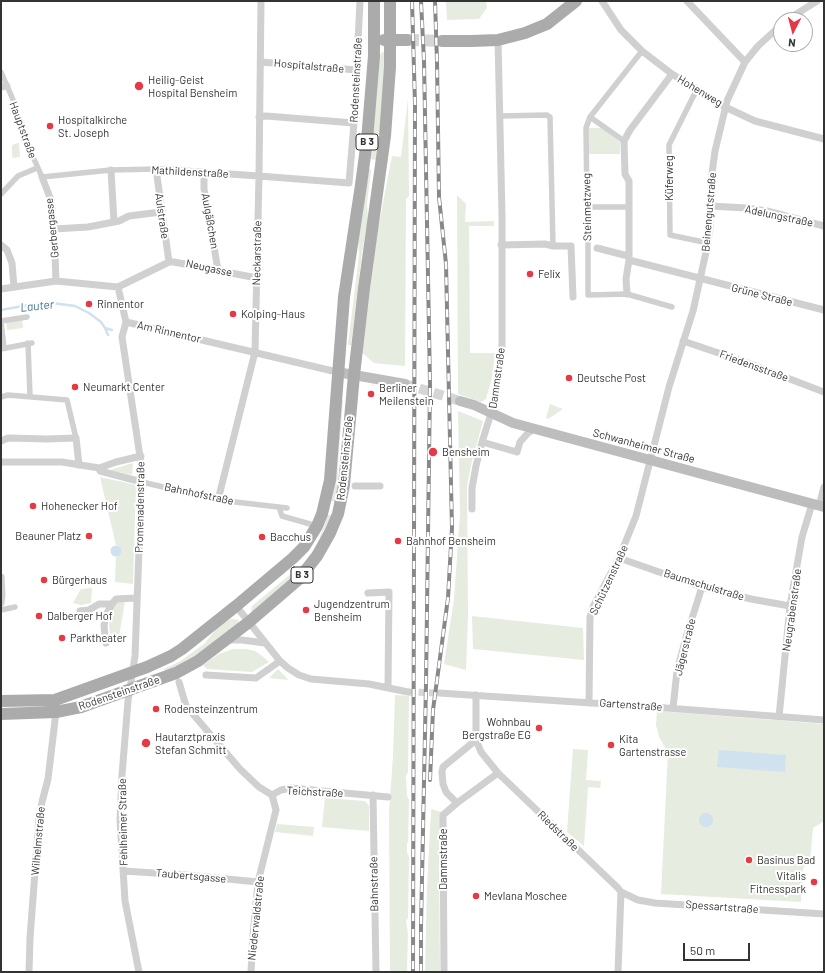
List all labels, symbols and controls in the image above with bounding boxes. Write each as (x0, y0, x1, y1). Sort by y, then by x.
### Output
north arrow (773, 12, 813, 52)
street label: Rodensteinstraße (347, 37, 365, 123)
text: N (787, 37, 796, 50)
street label: Hospitalstraße (273, 56, 345, 76)
street label: Hohenweg (675, 72, 725, 110)
place label: Heilig-Geist Hospital Bensheim (148, 73, 237, 99)
marker: Heilig-Geist Hospital Bensheim (133, 80, 145, 92)
street label: Hauptstraße (7, 100, 39, 160)
place label: Hospitalkirche St. Joseph (58, 113, 127, 139)
marker: Hospitalkirche St. Joseph (45, 121, 55, 131)
road number: B 3 (356, 134, 378, 150)
street label: Küferweg (662, 155, 676, 201)
street label: Mathildenstraße (151, 163, 229, 181)
street label: Beinengutstraße (699, 172, 719, 252)
street label: Steinmetzweg (580, 173, 594, 241)
street label: Aulstraße (152, 192, 172, 240)
street label: Aulgäßchen (199, 192, 221, 250)
street label: Gerbergasse (42, 197, 62, 259)
street label: Adelungstraße (744, 202, 814, 230)
street label: Neckarstraße (250, 220, 264, 286)
street label: Neugasse (185, 257, 233, 279)
place label: Felix (538, 267, 560, 281)
marker: Felix (525, 269, 535, 279)
street label: Grüne Straße (730, 281, 794, 309)
water label: Lauter (19, 297, 55, 315)
place label: Rinnentor (97, 297, 144, 311)
marker: Rinnentor (84, 299, 94, 309)
place label: Kolping-Haus (241, 307, 305, 321)
marker: Kolping-Haus (228, 309, 238, 319)
street label: Am Rinnentor (136, 318, 202, 346)
street label: Dammstraße (486, 347, 508, 409)
street label: Friedensstraße (718, 347, 790, 385)
place label: Deutsche Post (577, 371, 646, 385)
marker: Deutsche Post (564, 373, 574, 383)
place label: Neumarkt Center (83, 380, 165, 394)
place label: Berliner Meilenstein (379, 381, 434, 407)
marker: Neumarkt Center (70, 382, 80, 392)
marker: Berliner Meilenstein (366, 389, 376, 399)
street label: Rodensteinstraße (334, 415, 356, 501)
street label: Schwanheimer Straße (592, 426, 696, 466)
place label: Bensheim (442, 445, 490, 459)
marker: Bensheim (427, 446, 439, 458)
street label: Promenadenstraße (133, 461, 147, 553)
street label: Bahnhofstraße (163, 480, 235, 508)
place label: Hohenecker Hof (41, 499, 118, 513)
marker: Hohenecker Hof (28, 501, 38, 511)
place label: Beauner Platz (15, 529, 81, 543)
place label: Bacchus (270, 530, 311, 544)
marker: Beauner Platz (84, 531, 94, 541)
marker: Bacchus (257, 532, 267, 542)
place label: Bahnhof Bensheim (406, 534, 496, 548)
marker: Bahnhof Bensheim (393, 536, 403, 546)
street label: Schützenstraße (587, 543, 631, 617)
street label: Baumschulstraße (662, 566, 746, 604)
road number: B 3 (291, 567, 313, 583)
street label: Neugrabenstraße (780, 568, 804, 652)
place label: Bürgerhaus (52, 573, 107, 587)
marker: Bürgerhaus (39, 575, 49, 585)
place label: Jugendzentrum Bensheim (314, 597, 390, 623)
marker: Jugendzentrum Bensheim (301, 605, 311, 615)
place label: Dalberger Hof (47, 609, 113, 623)
marker: Dalberger Hof (34, 611, 44, 621)
street label: Jägerstraße (672, 617, 698, 677)
place label: Parktheater (70, 631, 127, 645)
marker: Parktheater (57, 633, 67, 643)
street label: Rodensteinstraße (77, 673, 161, 713)
street label: Gartenstraße (599, 696, 663, 714)
place label: Rodensteinzentrum (164, 702, 258, 716)
marker: Rodensteinzentrum (151, 704, 161, 714)
place label: Wohnbau Bergstraße EG (462, 715, 531, 741)
marker: Wohnbau Bergstraße EG (534, 723, 544, 733)
place label: Hautarztpraxis Stefan Schmitt (155, 730, 226, 756)
place label: Kita Gartenstrasse (619, 732, 686, 758)
marker: Hautarztpraxis Stefan Schmitt (140, 737, 152, 749)
marker: Kita Gartenstrasse (606, 740, 616, 750)
street label: Fehlheimer Straße (116, 778, 130, 866)
street label: Teichstraße (286, 784, 344, 800)
street label: Wilhelmstraße (28, 806, 48, 876)
street label: Riedstraße (535, 808, 581, 854)
street label: Dammstraße (436, 828, 450, 890)
place label: Basinus Bad (757, 853, 815, 867)
marker: Basinus Bad (744, 855, 754, 865)
street label: Bahnstraße (367, 856, 381, 912)
street label: Taubertsgasse (155, 866, 227, 886)
place label: Vitalis Fitnesspark (750, 869, 806, 895)
street label: Niederwaldstraße (245, 875, 267, 961)
marker: Vitalis Fitnesspark (809, 877, 819, 887)
place label: Mevlana Moschee (484, 889, 567, 903)
marker: Mevlana Moschee (471, 891, 481, 901)
street label: Spessartstraße (685, 898, 759, 916)
scale bar (685, 935, 752, 961)
text: 50 m (690, 943, 715, 957)

